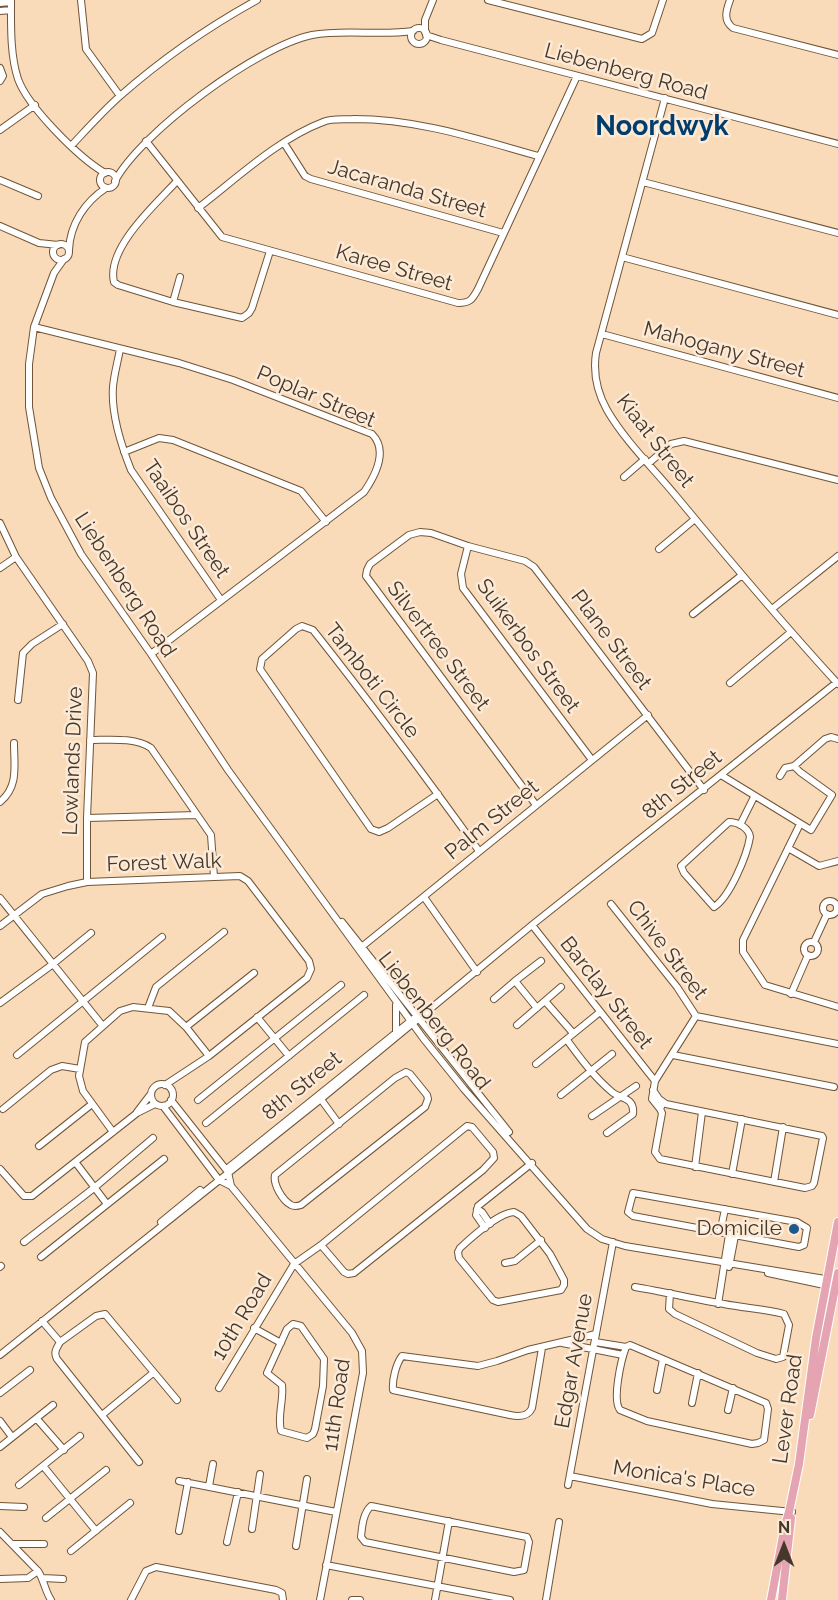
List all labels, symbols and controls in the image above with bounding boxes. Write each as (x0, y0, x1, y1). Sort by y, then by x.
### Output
street label: Liebenberg Road (542, 38, 710, 106)
district label: Noordwyk (595, 111, 729, 143)
street label: Jacaranda Street (325, 154, 489, 224)
street label: Karee Street (333, 239, 455, 297)
street label: Mahogany Street (641, 316, 807, 384)
street label: Poplar Street (253, 361, 379, 433)
street label: Kiaat Street (611, 389, 699, 493)
street label: Taaibos Street (137, 455, 235, 583)
street label: Liebenberg Road (69, 508, 181, 662)
street label: Suikerbos Street (471, 574, 585, 718)
street label: Silvertree Street (381, 576, 495, 716)
street label: Plane Street (565, 585, 657, 695)
street label: Tamboti Circle (319, 618, 425, 744)
street label: Lowlands Drive (58, 686, 88, 836)
street label: 8th Street (637, 745, 727, 825)
street label: Palm Street (440, 775, 544, 865)
street label: Forest Walk (106, 848, 222, 878)
street label: Chive Street (621, 895, 713, 1005)
street label: Barclay Street (554, 932, 658, 1054)
street label: Liebenberg Road (372, 947, 496, 1095)
street label: 8th Street (257, 1046, 347, 1126)
place label: Domicile (696, 1216, 782, 1242)
marker: Domicile (787, 1222, 801, 1236)
street label: 10th Road (206, 1269, 278, 1365)
street label: Edgar Avenue (550, 1292, 598, 1430)
street label: Lever Road (768, 1353, 808, 1465)
street label: 11th Road (318, 1357, 356, 1453)
street label: Monica's Place (611, 1455, 757, 1503)
north arrow (754, 1516, 814, 1576)
text: N (778, 1518, 790, 1537)

